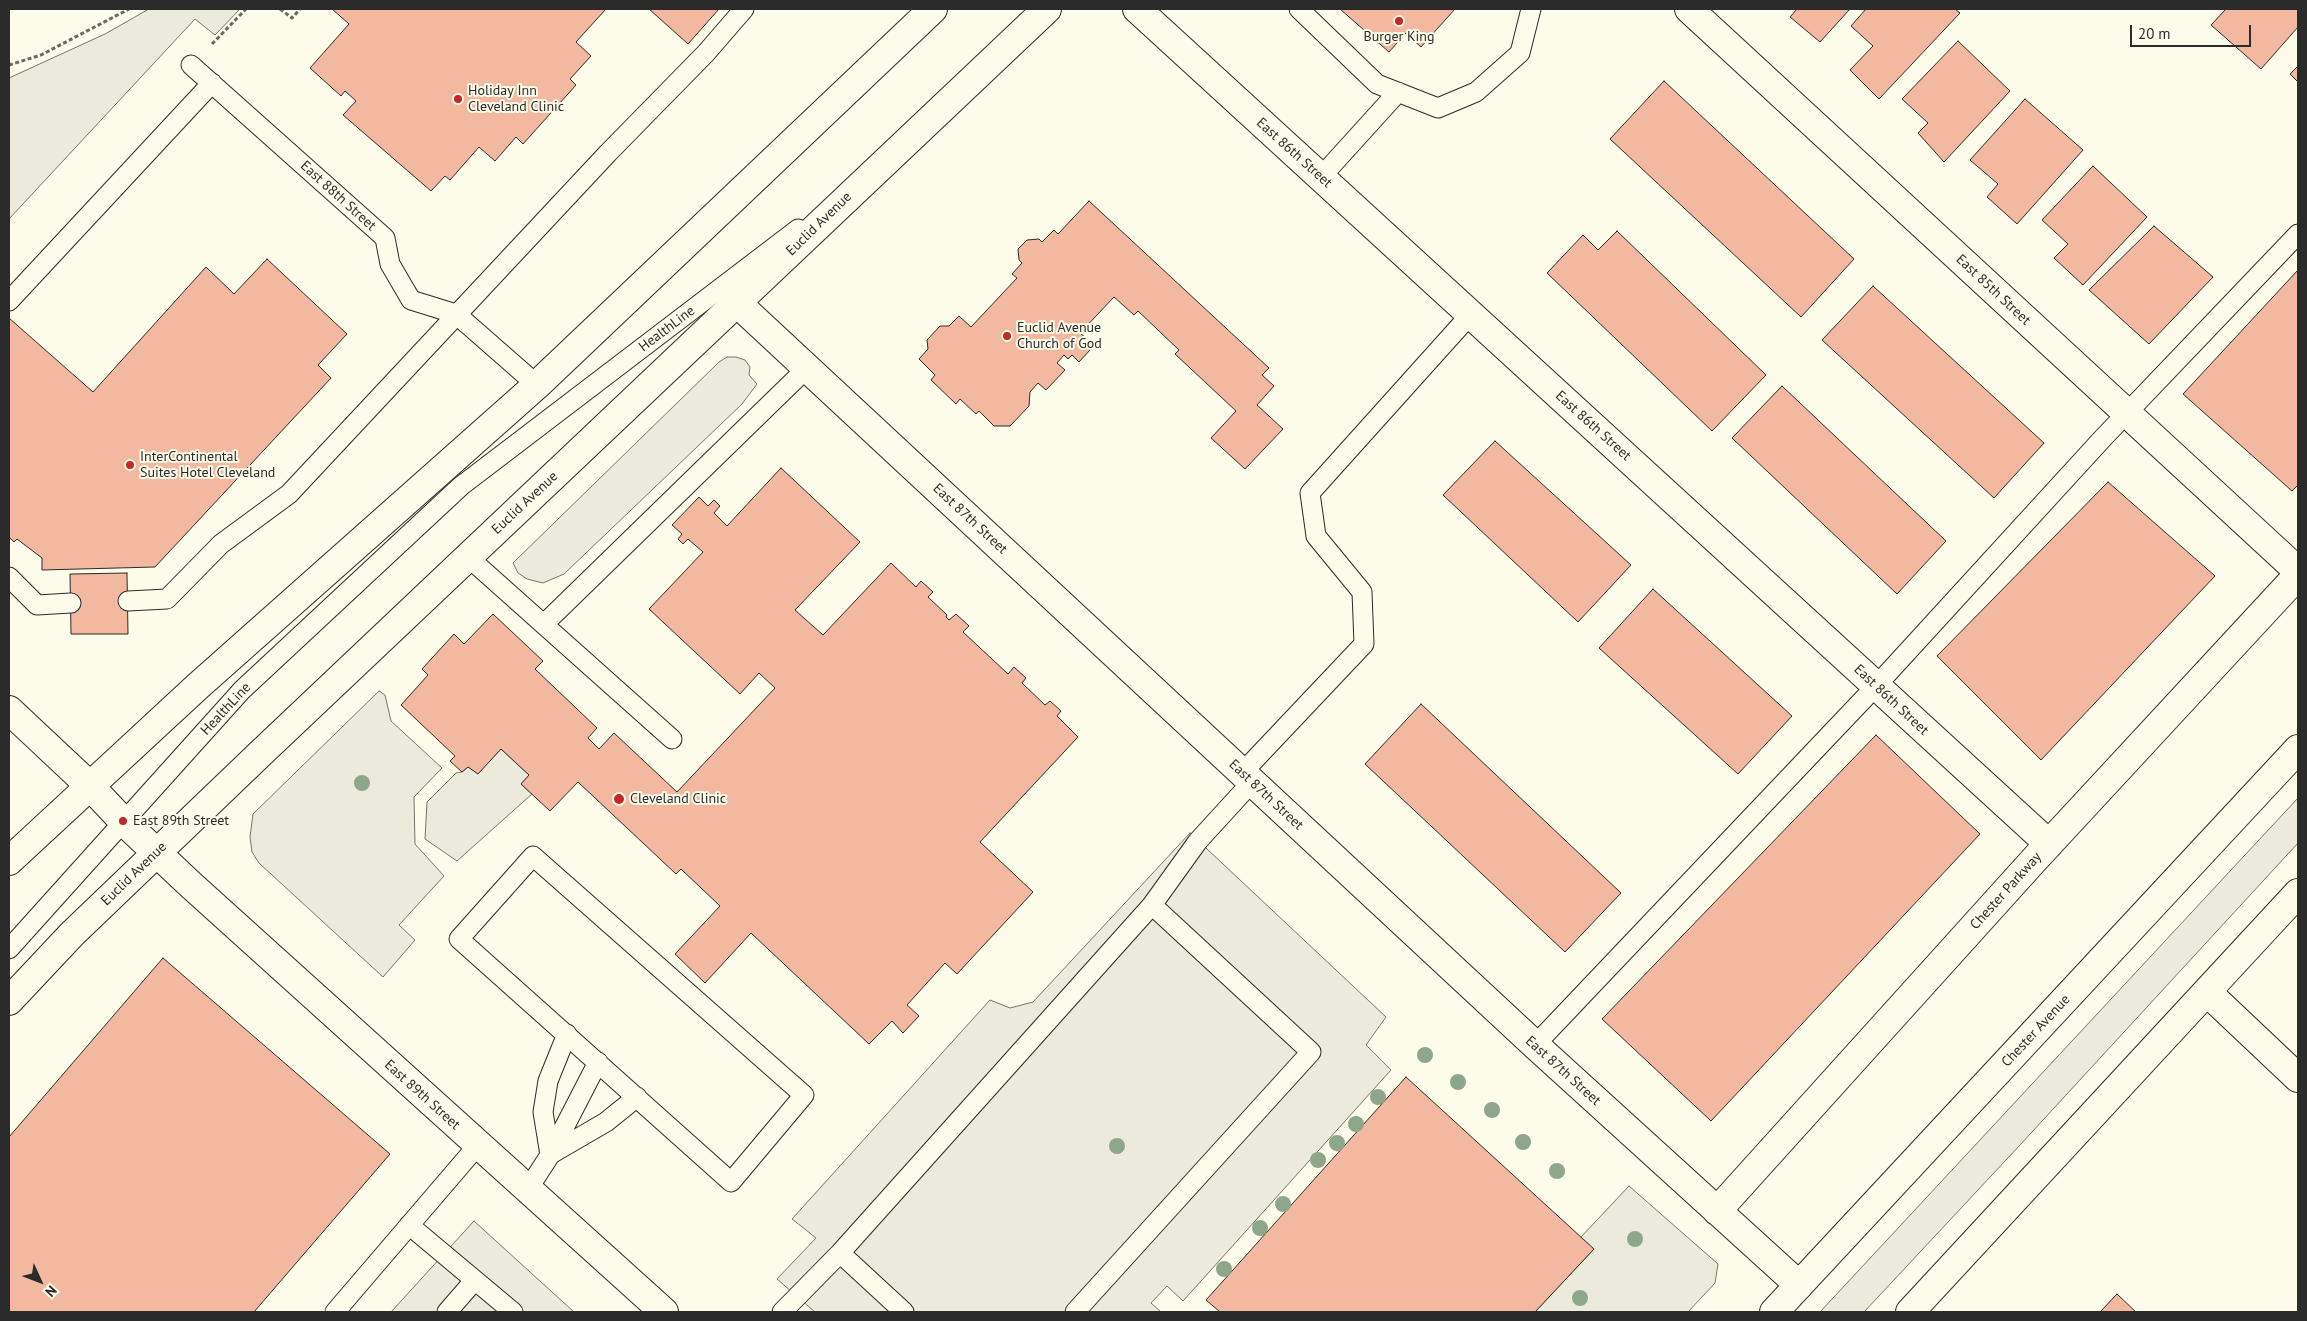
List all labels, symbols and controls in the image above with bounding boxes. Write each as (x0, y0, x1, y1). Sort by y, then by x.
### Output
marker: Burger King (1393, 15, 1405, 27)
scale bar (2132, 15, 2253, 47)
text: 20 m (2138, 24, 2171, 43)
place label: Burger King (1363, 29, 1435, 45)
place label: Holiday Inn Cleveland Clinic (468, 83, 564, 115)
marker: Holiday Inn Cleveland Clinic (452, 93, 464, 105)
street label: East 86th Street (1253, 115, 1335, 191)
street label: East 88th Street (297, 158, 379, 234)
street label: Euclid Avenue (783, 189, 855, 259)
street label: East 85th Street (1952, 251, 2034, 329)
street label: HealthLine (636, 303, 698, 355)
place label: Euclid Avenue Church of God (1017, 320, 1102, 352)
marker: Euclid Avenue Church of God (1001, 330, 1013, 342)
street label: East 86th Street (1552, 388, 1634, 464)
place label: InterContinental Suites Hotel Cleveland (140, 449, 275, 482)
marker: InterContinental Suites Hotel Cleveland (124, 459, 136, 471)
street label: Euclid Avenue (488, 468, 562, 538)
street label: East 87th Street (929, 480, 1011, 558)
street label: East 86th Street (1850, 661, 1932, 739)
street label: HealthLine (197, 679, 255, 739)
street label: East 87th Street (1225, 756, 1307, 834)
place label: Cleveland Clinic (630, 791, 726, 807)
marker: Cleveland Clinic (612, 792, 626, 806)
place label: East 89th Street (133, 813, 229, 829)
marker: East 89th Street (117, 815, 129, 827)
street label: Euclid Avenue (98, 839, 170, 909)
street label: Chester Parkway (1967, 849, 2045, 933)
street label: Chester Avenue (1998, 991, 2074, 1071)
street label: East 87th Street (1522, 1033, 1604, 1109)
street label: East 89th Street (381, 1057, 463, 1133)
north arrow (15, 1256, 65, 1306)
text: N (41, 1282, 61, 1301)

